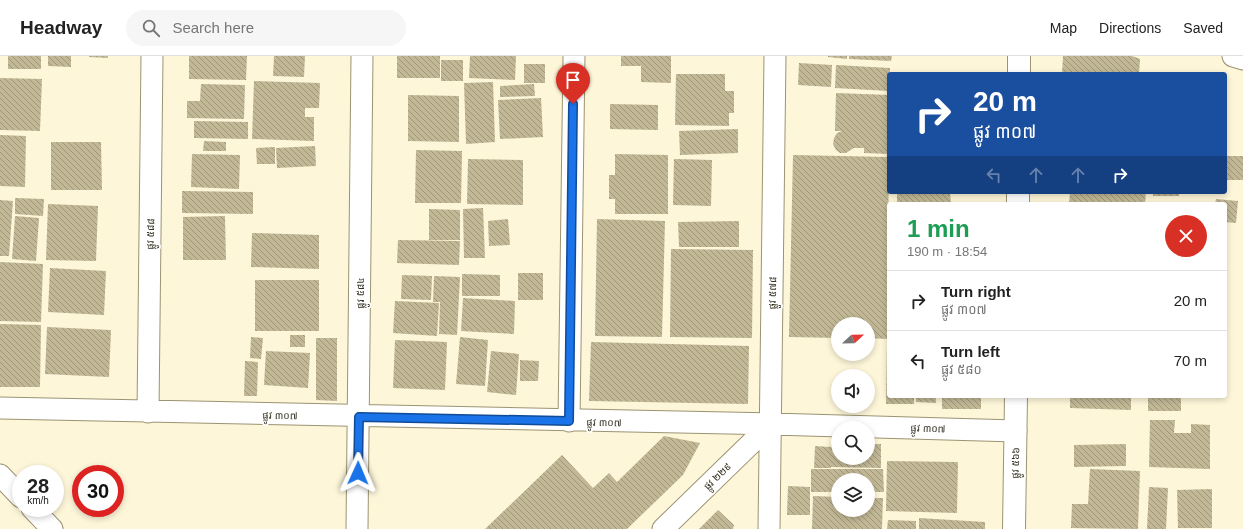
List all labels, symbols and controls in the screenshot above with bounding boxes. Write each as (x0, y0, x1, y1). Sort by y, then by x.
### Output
search box (126, 10, 406, 46)
text: Headway (20, 17, 102, 38)
icon: search (140, 17, 162, 39)
text: Search here (172, 19, 254, 36)
text: Map (1050, 20, 1077, 36)
text: Directions (1099, 20, 1161, 36)
text: Saved (1183, 20, 1223, 36)
pin (556, 63, 590, 104)
icon: arrive (562, 69, 584, 91)
text: 20 m (973, 86, 1037, 117)
icon: right (907, 88, 959, 140)
text: ផ្លូវ ៣០៧ (973, 122, 1036, 142)
icon: left (983, 164, 1005, 186)
icon: ahead (1025, 164, 1047, 186)
icon: ahead (1067, 164, 1089, 186)
icon: right (1109, 164, 1131, 186)
text: 1 min (907, 215, 970, 242)
button: close (1165, 215, 1207, 257)
street label: ផ្លូវ ៥៨៨ (145, 218, 160, 250)
text: 190 m · 18:54 (907, 244, 987, 259)
street label: ផ្លូវ ៥៧៨ (767, 276, 782, 310)
street label: ផ្លូវ ៥៨៤ (355, 277, 370, 309)
text: Turn right (941, 283, 1011, 300)
icon: right (907, 290, 929, 312)
text: 20 m (1174, 292, 1207, 309)
text: ផ្លូវ ៣០៧ (941, 302, 987, 317)
north arrow (831, 317, 875, 361)
map controls (831, 317, 875, 517)
text: Turn left (941, 343, 1000, 360)
icon: left (907, 350, 929, 372)
text: 70 m (1174, 352, 1207, 369)
text: ផ្លូវ ៥៨០ (941, 362, 982, 377)
button: sound (831, 369, 875, 413)
street label: ផ្លូវ ៣០៧ (262, 410, 298, 425)
street label: ផ្លូវ ៣០៧ (586, 417, 622, 432)
button: search (831, 421, 875, 465)
street label: ផ្លូវ ៣០៧ (910, 422, 946, 439)
street label: ផ្លូវ ៥៦៦ (1010, 447, 1025, 479)
position arrow (337, 452, 379, 494)
street label: ផ្លូវ ២២៩ (701, 461, 736, 495)
speed limit sign: 30 (72, 465, 124, 517)
button: layers (831, 473, 875, 517)
text: 28 (27, 475, 49, 497)
text: km/h (27, 495, 49, 506)

